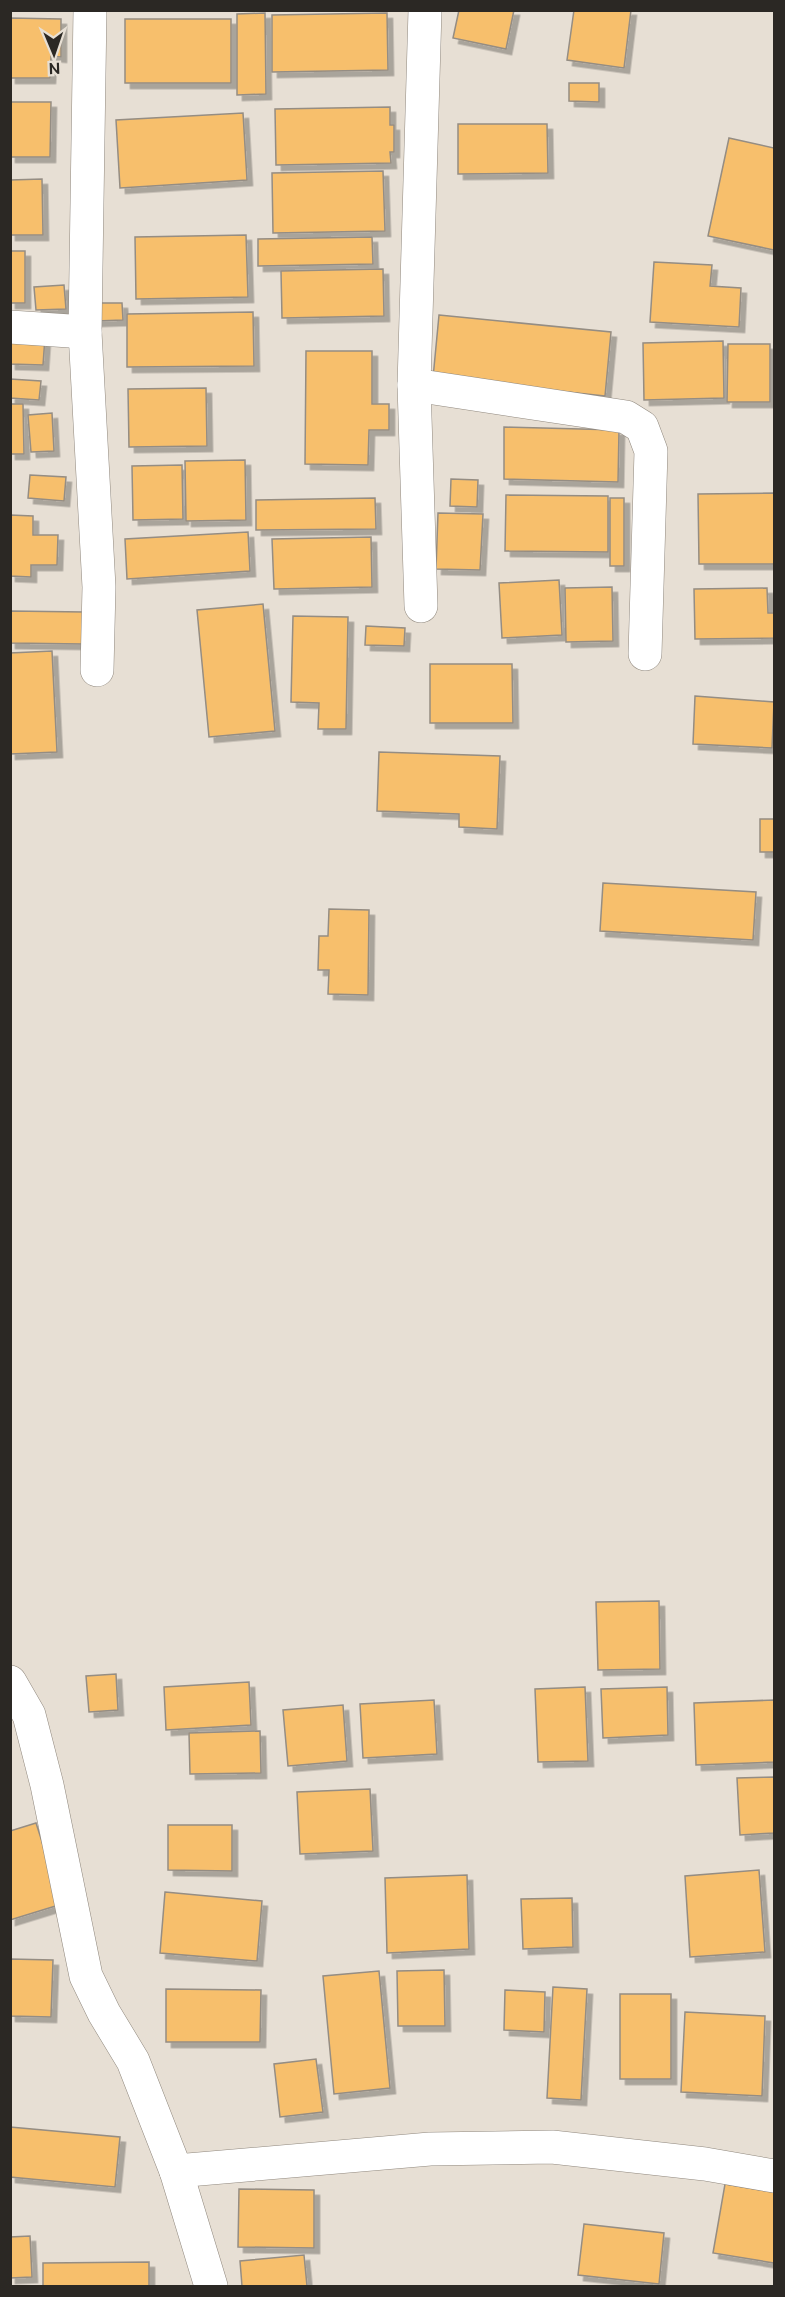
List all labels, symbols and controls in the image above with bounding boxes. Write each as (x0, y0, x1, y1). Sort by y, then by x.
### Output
north arrow (24, 24, 84, 84)
text: N (48, 60, 61, 78)

